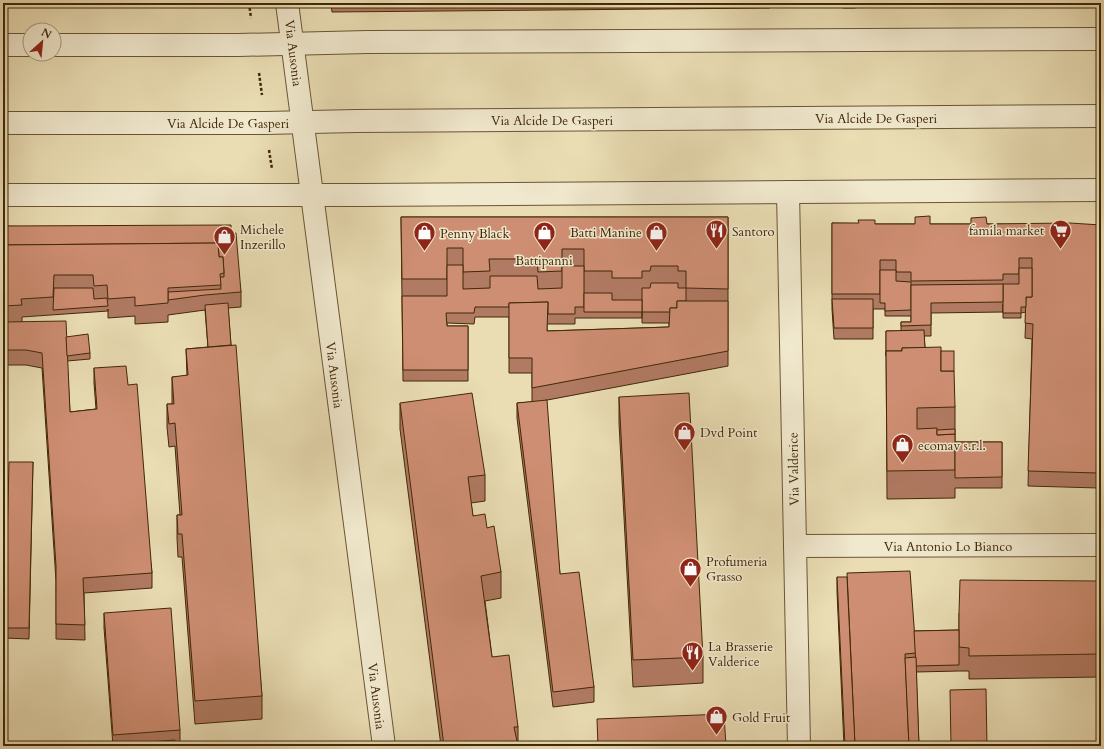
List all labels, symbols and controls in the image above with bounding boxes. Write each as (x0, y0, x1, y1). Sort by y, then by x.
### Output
street label: Via Ausonia (280, 19, 306, 88)
north arrow (22, 22, 62, 62)
text: N (39, 25, 54, 43)
street label: Via Alcide De Gasperi (815, 110, 937, 128)
street label: Via Alcide De Gasperi (491, 112, 613, 130)
street label: Via Alcide De Gasperi (167, 115, 289, 133)
supermarket icon: famila market (1047, 217, 1073, 250)
restaurant icon: Santoro (704, 218, 730, 251)
shop icon: Battipanni (531, 219, 557, 252)
shop icon: Batti Manine (644, 219, 670, 252)
shop icon: Penny Black (412, 220, 438, 253)
place label: Michele Inzerillo (240, 221, 286, 254)
place label: famila market (969, 222, 1044, 240)
shop icon: Michele Inzerillo (211, 223, 237, 256)
place label: Santoro (732, 223, 774, 241)
place label: Batti Manine (570, 224, 642, 242)
place label: Penny Black (440, 225, 509, 243)
place label: Battipanni (515, 252, 573, 270)
street label: Via Ausonia (321, 341, 347, 410)
shop icon: Dvd Point (671, 419, 697, 452)
place label: Dvd Point (700, 424, 757, 442)
street label: Via Valderice (784, 432, 804, 506)
shop icon: ecomav s.r.l. (889, 432, 915, 465)
place label: ecomav s.r.l. (918, 437, 986, 455)
street label: Via Antonio Lo Bianco (884, 538, 1012, 556)
place label: Profumeria Grasso (706, 553, 768, 586)
shop icon: Profumeria Grasso (677, 555, 703, 588)
place label: La Brasserie Valderice (708, 638, 773, 671)
restaurant icon: La Brasserie Valderice (680, 640, 706, 673)
street label: Via Ausonia (363, 662, 389, 731)
shop icon: Gold Fruit (704, 704, 730, 737)
place label: Gold Fruit (732, 709, 790, 727)

